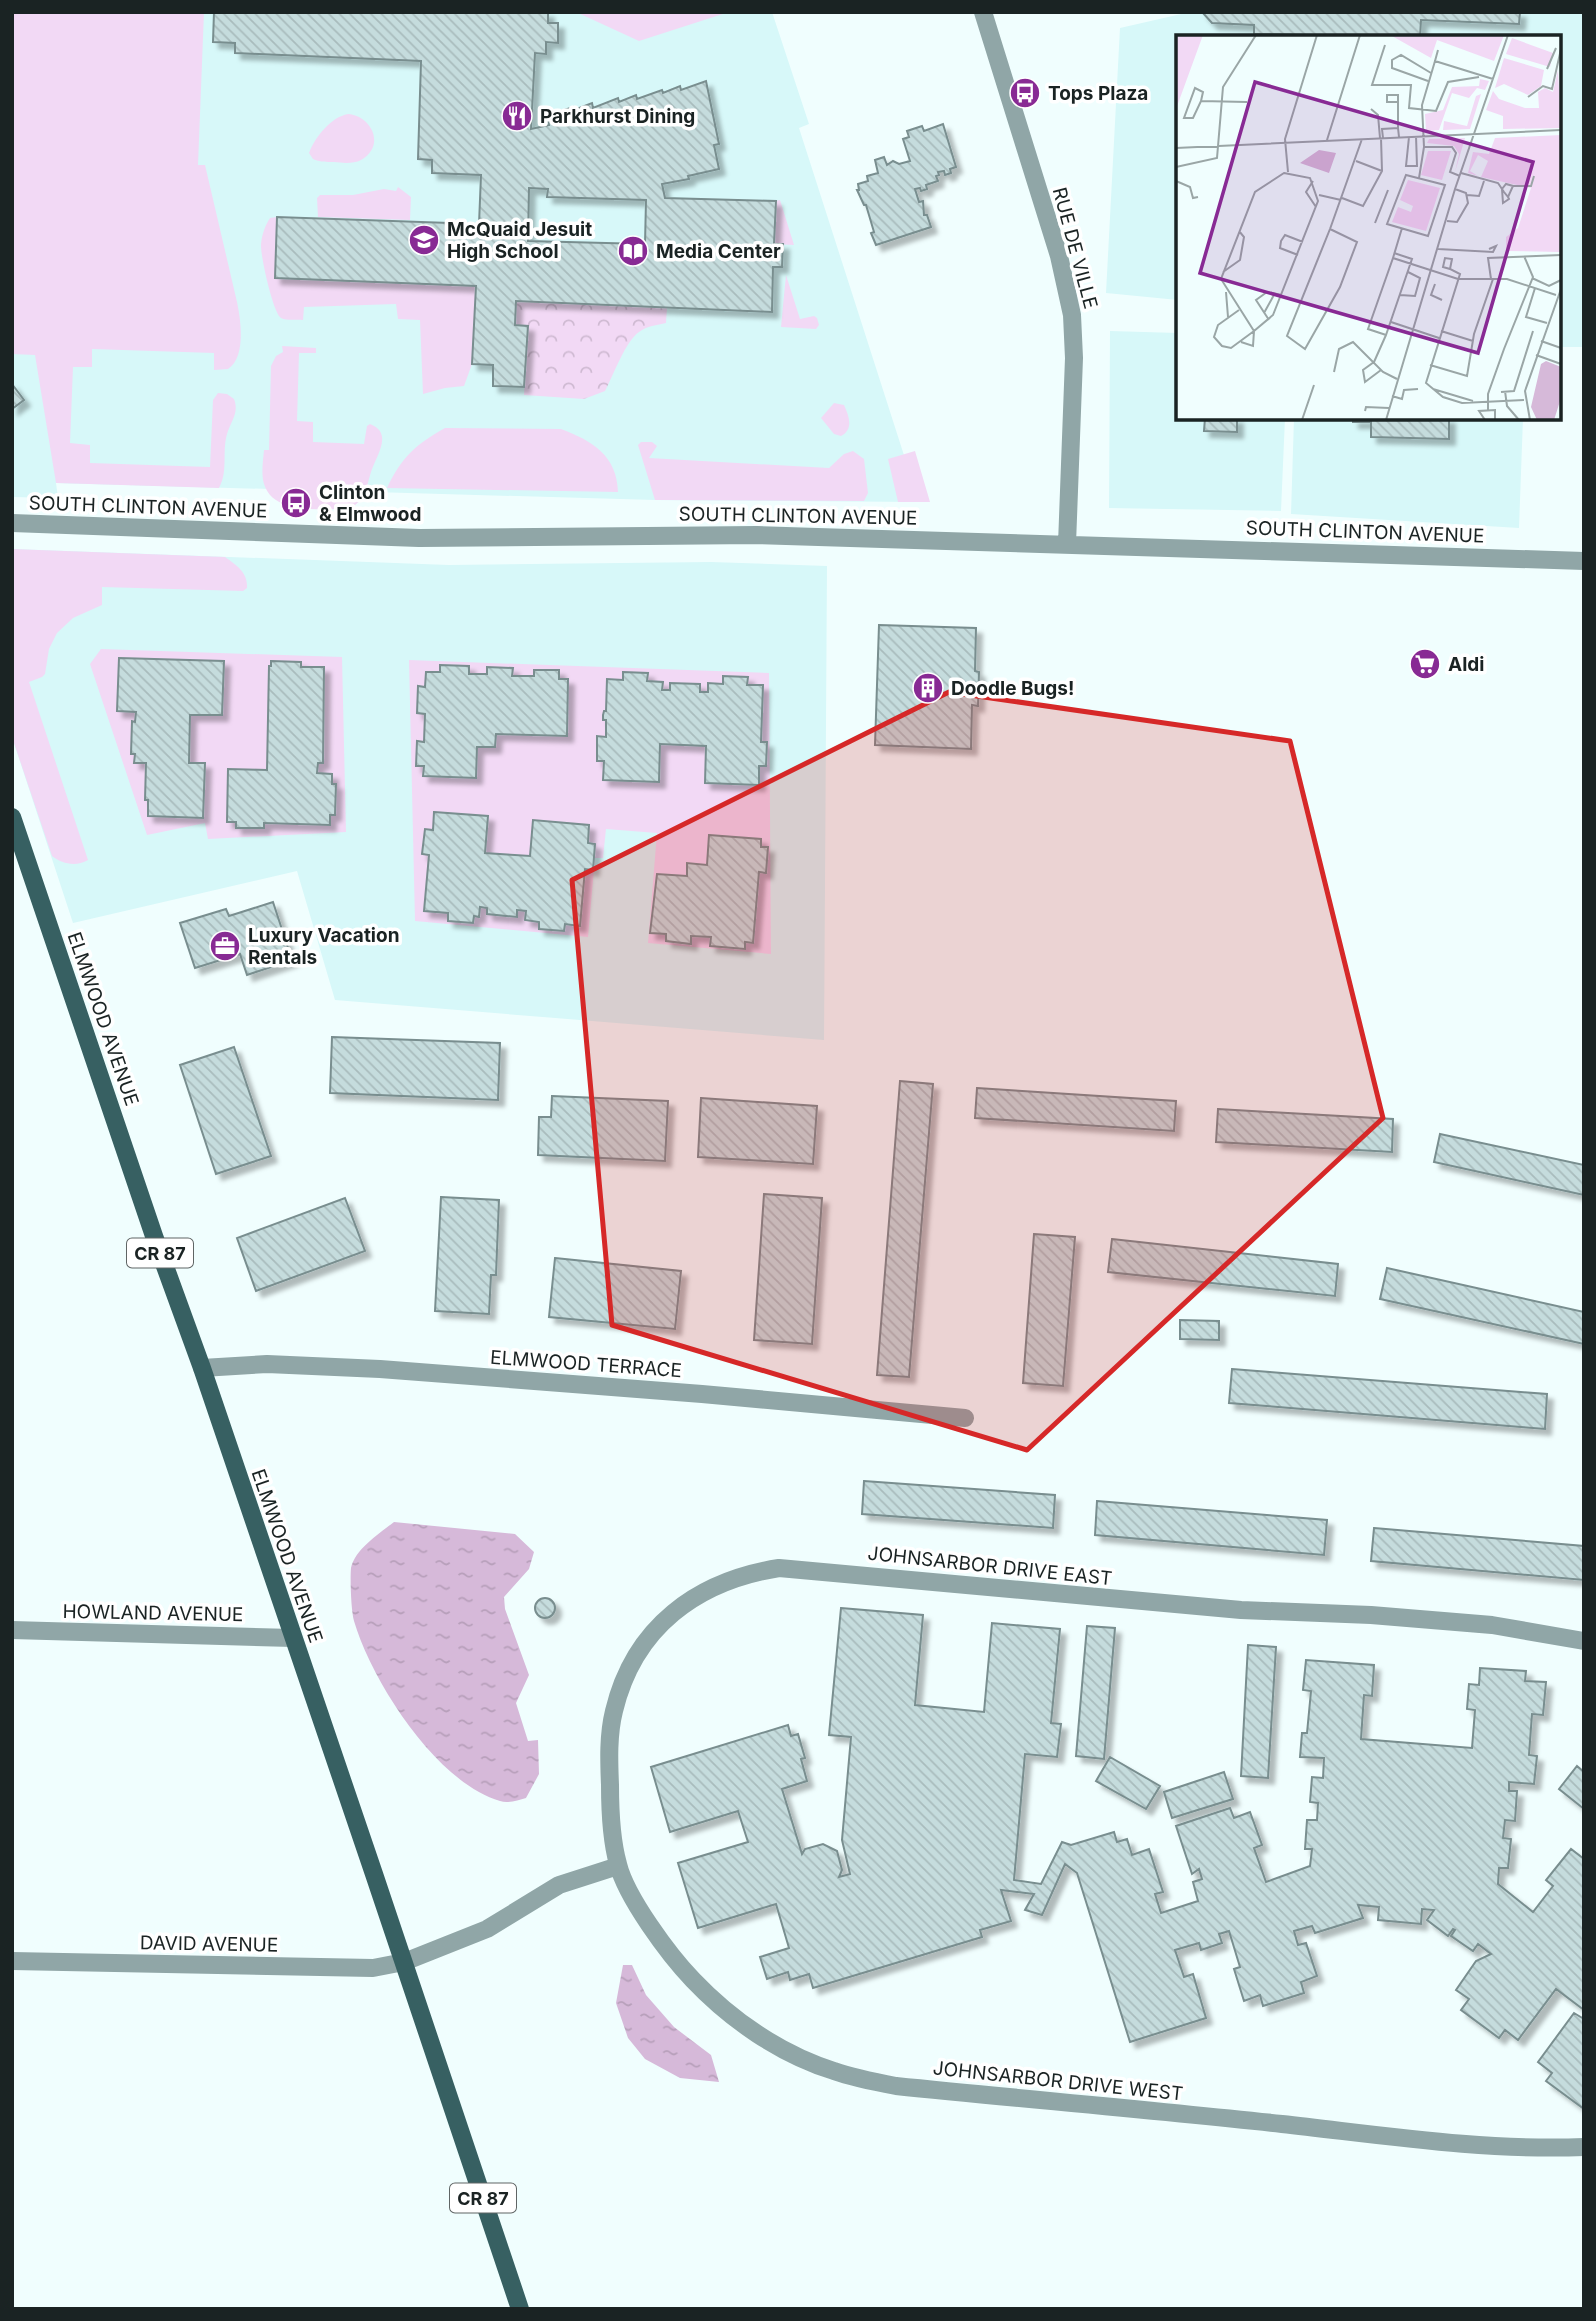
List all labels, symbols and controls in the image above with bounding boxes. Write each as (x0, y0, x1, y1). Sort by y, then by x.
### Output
inset map (1176, 35, 1561, 420)
bus stop icon: Tops Plaza (1008, 76, 1042, 110)
place label: Tops Plaza (1048, 82, 1148, 105)
restaurant icon: Parkhurst Dining (500, 99, 534, 133)
place label: Parkhurst Dining (540, 105, 695, 128)
street label: RUE DE VILLE (1048, 185, 1102, 311)
place label: McQuaid Jesuit High School (447, 218, 592, 263)
school or university icon: McQuaid Jesuit High School (407, 223, 441, 257)
library icon: Media Center (616, 234, 650, 268)
place label: Media Center (656, 240, 781, 263)
place label: Clinton & Elmwood (319, 481, 421, 526)
bus stop icon: Clinton & Elmwood (279, 486, 313, 520)
street label: SOUTH CLINTON AVENUE (28, 491, 268, 523)
street label: SOUTH CLINTON AVENUE (678, 502, 918, 530)
street label: SOUTH CLINTON AVENUE (1245, 516, 1485, 548)
supermarket icon: Aldi (1408, 647, 1442, 681)
place label: Aldi (1448, 653, 1484, 676)
building icon: Doodle Bugs! (911, 671, 945, 705)
place label: Doodle Bugs! (951, 677, 1074, 700)
place label: Luxury Vacation Rentals (248, 924, 399, 969)
street label: ELMWOOD AVENUE (62, 929, 144, 1109)
office icon: Luxury Vacation Rentals (208, 929, 242, 963)
road number: CR 87 (127, 1238, 193, 1268)
street label: ELMWOOD TERRACE (489, 1346, 683, 1382)
street label: ELMWOOD AVENUE (246, 1466, 328, 1646)
street label: JOHNSARBOR DRIVE EAST (867, 1542, 1113, 1590)
street label: HOWLAND AVENUE (62, 1600, 244, 1626)
street label: DAVID AVENUE (140, 1931, 278, 1957)
street label: JOHNSARBOR DRIVE WEST (932, 2056, 1184, 2106)
road number: CR 87 (450, 2184, 516, 2212)

